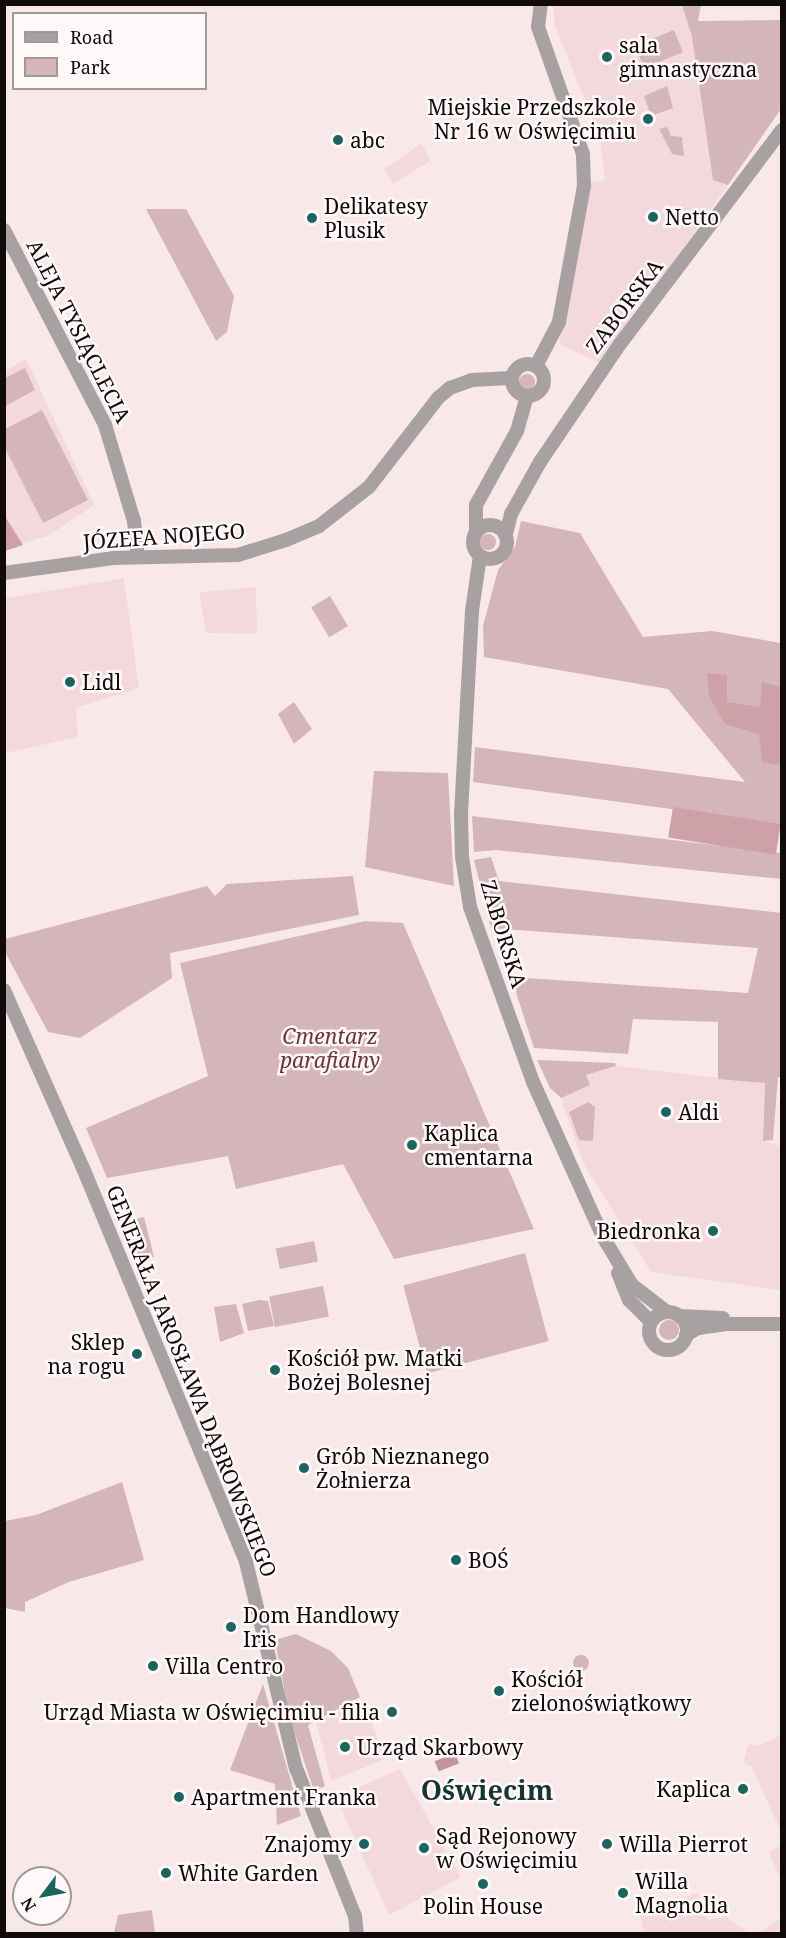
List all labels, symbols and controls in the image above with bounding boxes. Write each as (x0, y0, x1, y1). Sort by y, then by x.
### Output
legend (12, 12, 207, 90)
text: Road (70, 25, 113, 49)
place label: sala gimnastyczna (619, 32, 757, 82)
marker: sala gimnastyczna (600, 50, 614, 64)
text: Park (70, 55, 110, 79)
place label: Miejskie Przedszkole Nr 16 w Oświęcimiu (428, 94, 636, 144)
marker: Miejskie Przedszkole Nr 16 w Oświęcimiu (641, 112, 655, 126)
place label: abc (350, 127, 385, 153)
marker: abc (331, 133, 345, 147)
place label: Delikatesy Plusik (324, 193, 428, 243)
place label: Netto (665, 204, 719, 230)
marker: Netto (646, 210, 660, 224)
marker: Delikatesy Plusik (305, 211, 319, 225)
street label: ALEJA TYSIĄCLECIA (22, 235, 136, 427)
street label: ZABORSKA (580, 254, 668, 358)
street label: JÓZEFA NOJEGO (82, 518, 246, 554)
place label: Lidl (82, 669, 121, 695)
marker: Lidl (63, 675, 77, 689)
street label: ZABORSKA (476, 877, 532, 991)
park label: Cmentarz parafialny (280, 1023, 380, 1073)
place label: Aldi (678, 1099, 719, 1125)
marker: Aldi (659, 1105, 673, 1119)
place label: Kaplica cmentarna (424, 1120, 533, 1170)
marker: Kaplica cmentarna (405, 1138, 419, 1152)
street label: GENERAŁA JAROSŁAWA DĄBROWSKIEGO (102, 1181, 282, 1581)
place label: Biedronka (597, 1218, 701, 1244)
marker: Biedronka (706, 1224, 720, 1238)
place label: Sklep na rogu (48, 1329, 125, 1379)
place label: Kościół pw. Matki Bożej Bolesnej (287, 1345, 462, 1395)
marker: Sklep na rogu (130, 1347, 144, 1361)
marker: Kościół pw. Matki Bożej Bolesnej (268, 1363, 282, 1377)
place label: Grób Nieznanego Żołnierza (316, 1443, 490, 1493)
marker: Grób Nieznanego Żołnierza (297, 1461, 311, 1475)
place label: BOŚ (468, 1547, 509, 1573)
marker: BOŚ (449, 1553, 463, 1567)
place label: Dom Handlowy Iris (243, 1602, 399, 1652)
marker: Dom Handlowy Iris (224, 1620, 238, 1634)
place label: Villa Centro (165, 1653, 283, 1679)
marker: Villa Centro (146, 1659, 160, 1673)
place label: Kościół zielonoświątkowy (511, 1666, 691, 1716)
marker: Kościół zielonoświątkowy (492, 1684, 506, 1698)
place label: Urząd Miasta w Oświęcimiu - filia (44, 1699, 380, 1725)
marker: Urząd Miasta w Oświęcimiu - filia (385, 1705, 399, 1719)
place label: Urząd Skarbowy (357, 1734, 523, 1760)
marker: Urząd Skarbowy (338, 1740, 352, 1754)
district label: Oświęcim (421, 1774, 553, 1806)
place label: Kaplica (656, 1776, 731, 1802)
marker: Kaplica (736, 1782, 750, 1796)
place label: Apartment Franka (191, 1784, 377, 1810)
marker: Apartment Franka (172, 1790, 186, 1804)
place label: Sąd Rejonowy w Oświęcimiu (436, 1823, 578, 1873)
place label: Znajomy (264, 1831, 352, 1857)
place label: Willa Pierrot (619, 1831, 748, 1857)
marker: Znajomy (357, 1837, 371, 1851)
marker: Willa Pierrot (600, 1837, 614, 1851)
marker: Sąd Rejonowy w Oświęcimiu (417, 1841, 431, 1855)
place label: White Garden (178, 1860, 319, 1886)
north arrow (12, 1866, 72, 1926)
marker: White Garden (159, 1866, 173, 1880)
place label: Willa Magnolia (635, 1868, 729, 1918)
marker: Polin House (476, 1877, 490, 1891)
marker: Willa Magnolia (616, 1886, 630, 1900)
text: N (16, 1893, 41, 1916)
place label: Polin House (423, 1893, 543, 1919)

